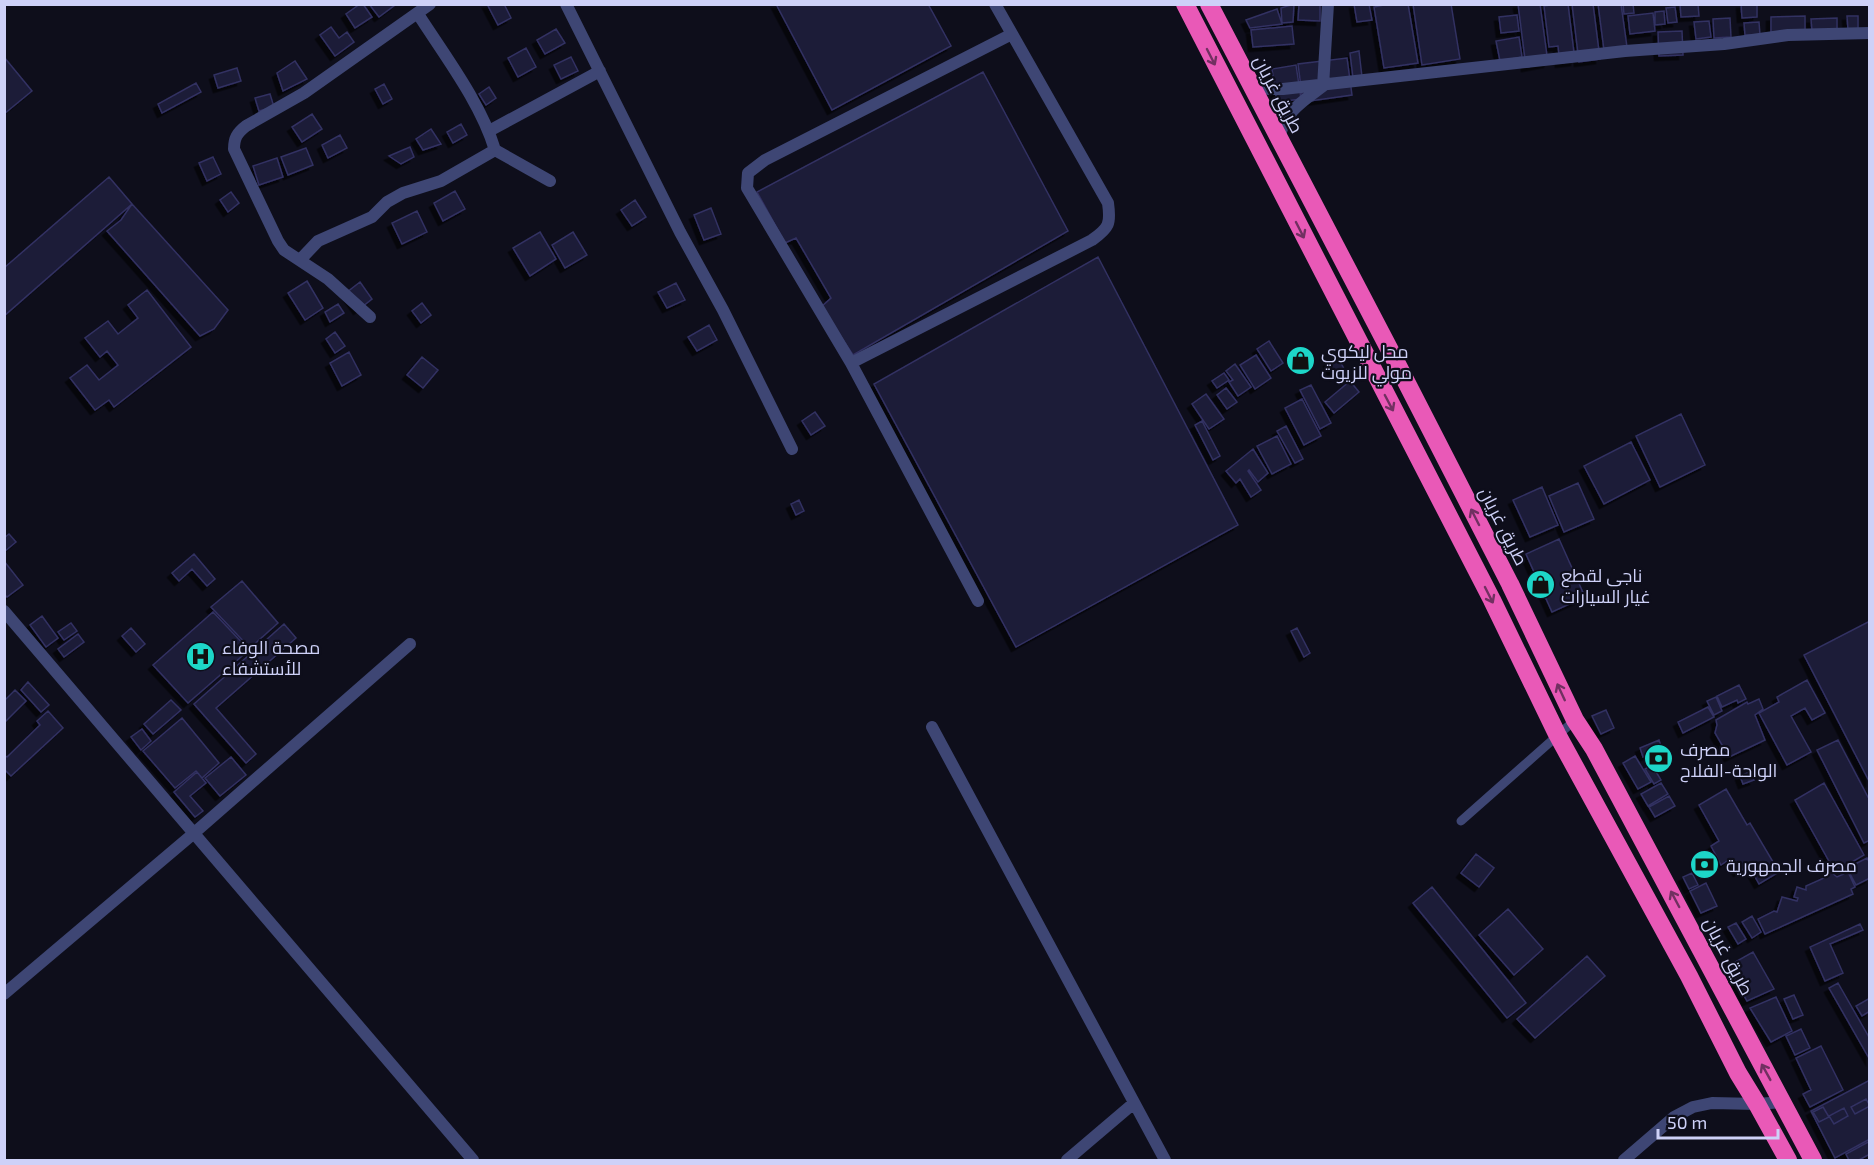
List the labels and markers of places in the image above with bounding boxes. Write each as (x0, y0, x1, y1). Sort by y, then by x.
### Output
place label: محل ليكوي مولي للزيوت (1321, 340, 1412, 387)
shop icon: محل ليكوي مولي للزيوت (1284, 345, 1316, 377)
place label: ناجي لقطع غيار السيارات (1561, 564, 1651, 608)
shop icon: ناجي لقطع غيار السيارات (1524, 569, 1556, 601)
place label: مصحة الوفاء للأستشفاء (222, 636, 320, 679)
hospital icon: مصحة الوفاء للأستشفاء (185, 641, 217, 673)
place label: مصرف الواحة-الفلاح (1680, 738, 1777, 783)
bank icon: مصرف الواحة-الفلاح (1643, 743, 1675, 775)
bank icon: مصرف الجمهورية (1689, 849, 1721, 881)
place label: مصرف الجمهورية (1726, 854, 1857, 877)

